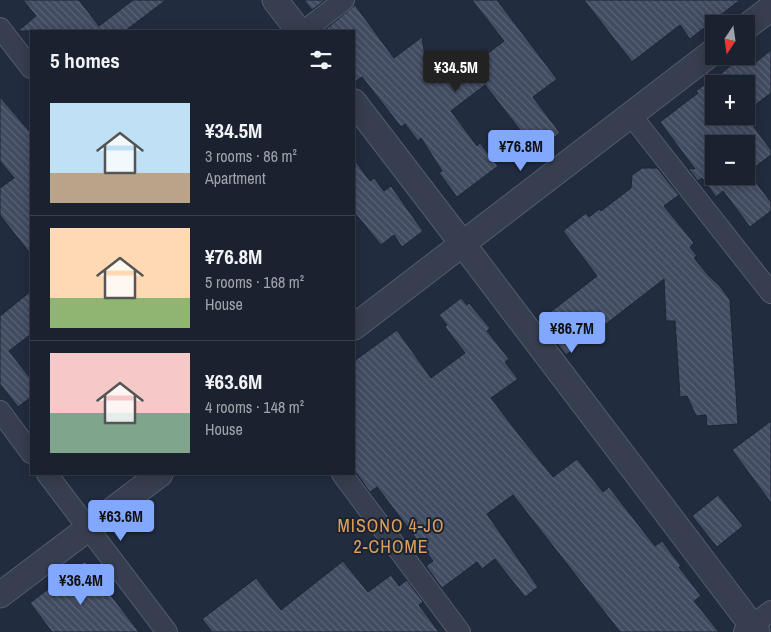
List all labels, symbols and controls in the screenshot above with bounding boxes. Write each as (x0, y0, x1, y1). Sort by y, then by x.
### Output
north arrow (705, 15, 755, 65)
map controls (705, 15, 755, 185)
text: 5 homes (50, 46, 120, 75)
icon: filters (307, 46, 335, 74)
pin: ¥34.5M (415, 51, 497, 93)
text: ¥34.5M (434, 56, 478, 78)
button: + (705, 75, 755, 125)
text: ¥34.5M (205, 116, 262, 145)
icon: home (90, 123, 150, 183)
pin: ¥76.8M (480, 130, 562, 172)
text: ¥76.8M (499, 135, 543, 157)
button: − (705, 135, 755, 185)
text: 3 rooms · 86 m² (205, 145, 297, 167)
text: Apartment (205, 167, 266, 189)
text: ¥76.8M (205, 242, 262, 271)
icon: home (90, 248, 150, 308)
text: 5 rooms · 168 m² (205, 271, 304, 293)
text: House (205, 293, 243, 315)
pin: ¥86.7M (531, 312, 613, 354)
text: ¥86.7M (550, 317, 594, 339)
text: ¥63.6M (205, 367, 262, 396)
icon: home (90, 373, 150, 433)
text: 4 rooms · 148 m² (205, 396, 304, 418)
text: House (205, 418, 243, 440)
pin: ¥63.6M (80, 500, 162, 542)
text: ¥63.6M (99, 505, 143, 527)
district label: MISONO 4-JO 2-CHOME (338, 513, 444, 559)
pin: ¥36.4M (40, 564, 122, 606)
text: ¥36.4M (59, 569, 103, 591)

